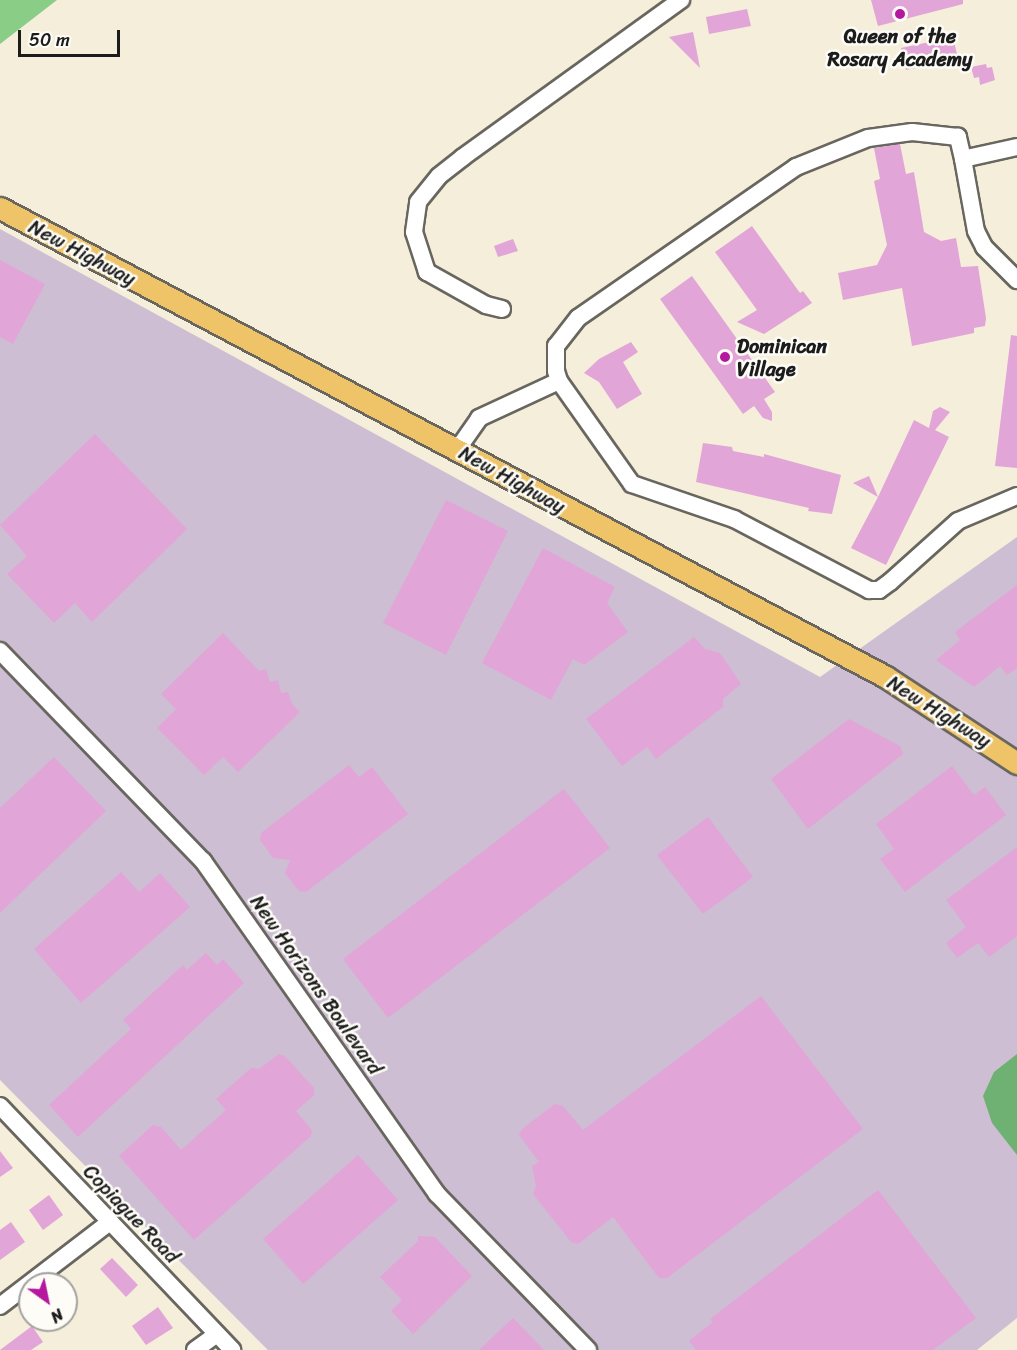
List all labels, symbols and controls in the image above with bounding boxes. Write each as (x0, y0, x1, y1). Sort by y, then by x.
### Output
marker: Queen of the Rosary Academy (893, 7, 907, 21)
scale bar (21, 18, 123, 56)
text: 50 m (29, 24, 70, 56)
place label: Queen of the Rosary Academy (828, 24, 972, 71)
street label: New Highway (24, 215, 140, 291)
place label: Dominican Village (737, 334, 827, 381)
marker: Dominican Village (718, 350, 732, 364)
street label: New Highway (455, 441, 569, 519)
street label: New Highway (883, 671, 995, 753)
street label: New Horizons Boulevard (245, 891, 387, 1079)
street label: Copiague Road (78, 1160, 184, 1268)
north arrow (18, 1272, 78, 1332)
text: N (44, 1301, 70, 1331)

